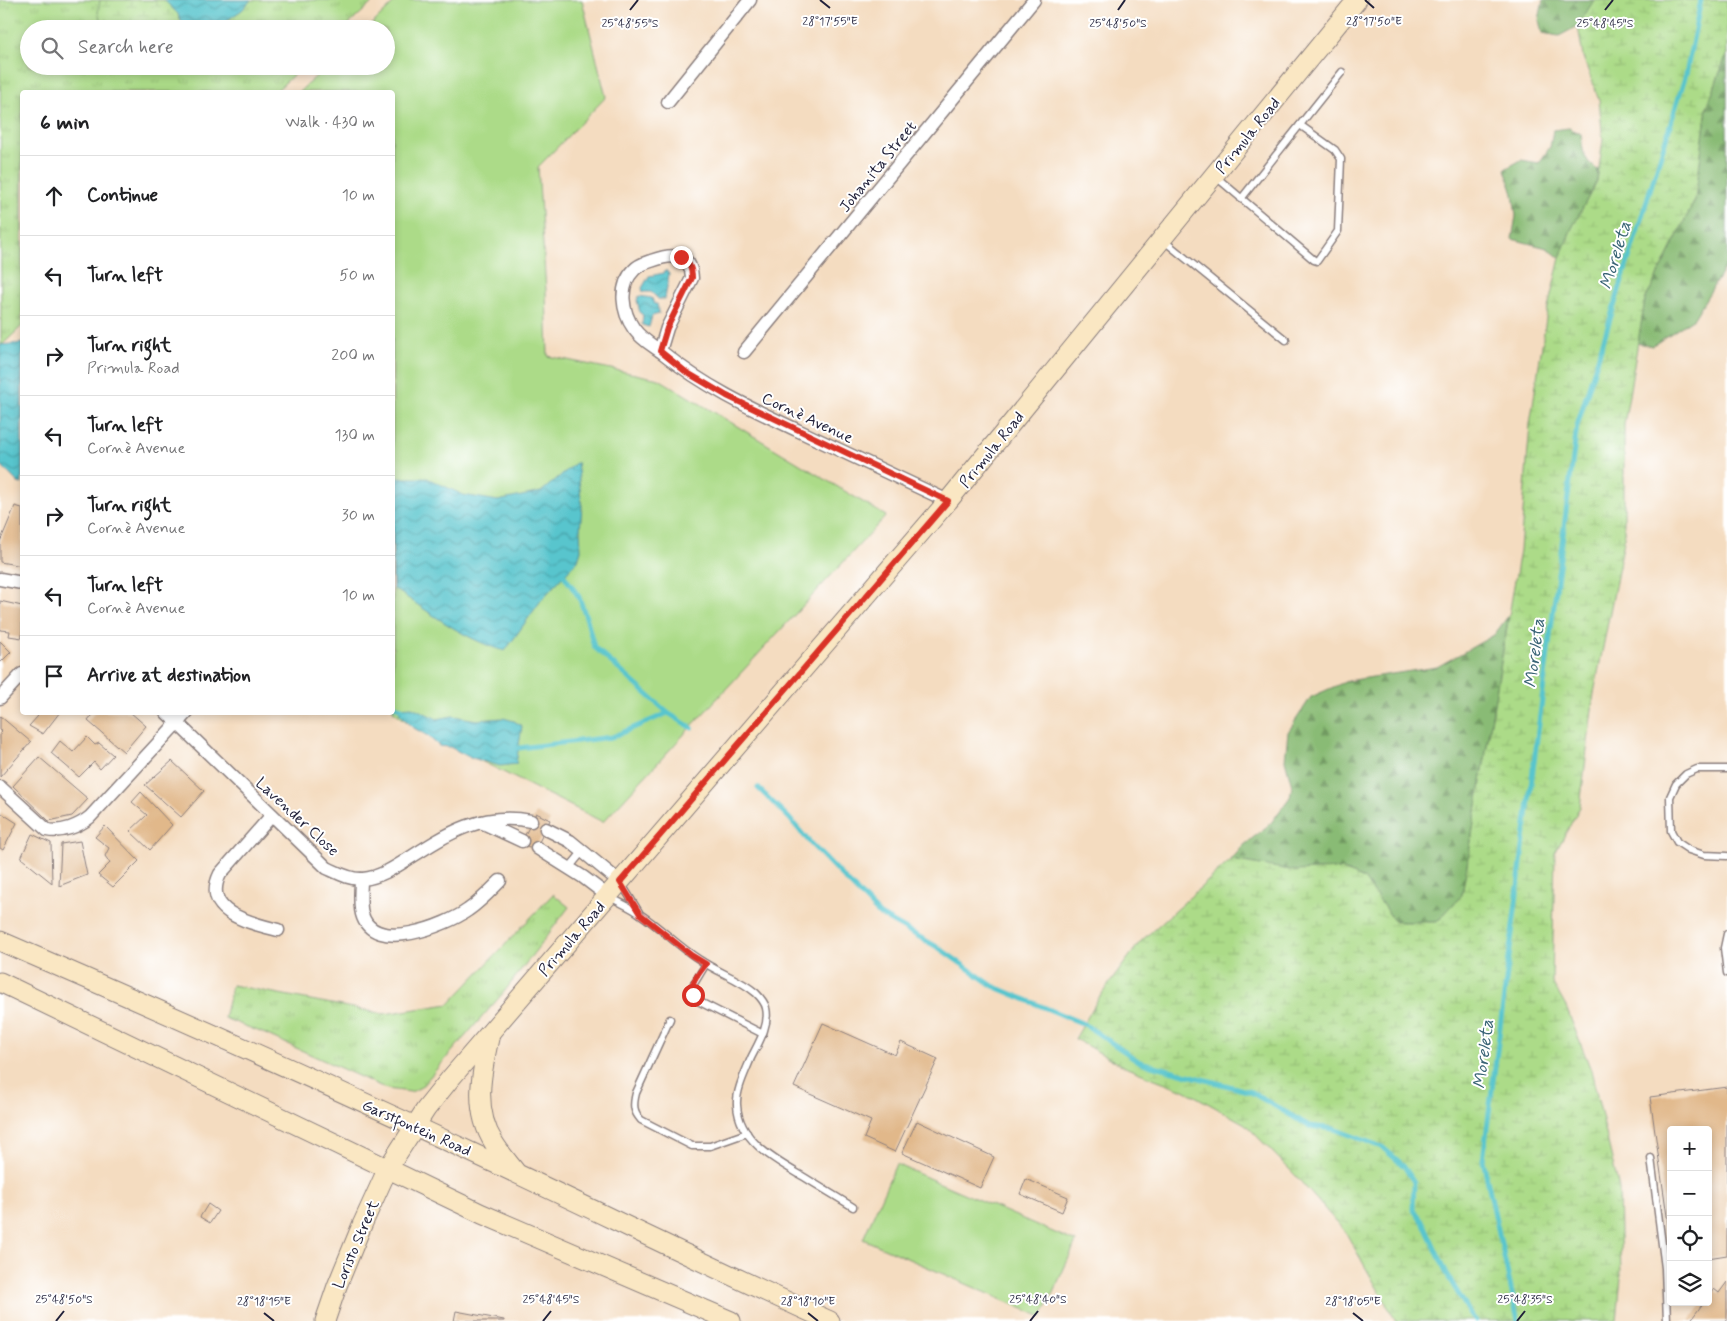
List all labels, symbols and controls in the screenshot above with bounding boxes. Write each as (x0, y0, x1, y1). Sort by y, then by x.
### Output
text: 28°17'55"E (802, 14, 858, 30)
text: 28°17'50"E (1346, 14, 1402, 30)
text: 25°48'55"S (601, 16, 659, 32)
text: 25°48'50"S (1089, 16, 1147, 32)
text: 25°48'45"S (1577, 16, 1634, 32)
search box (20, 20, 395, 75)
icon: search (38, 34, 66, 62)
text: Search here (78, 35, 174, 60)
street label: Primula Road (1211, 93, 1285, 179)
text: 6 min (40, 109, 90, 137)
text: Walk · 430 m (285, 112, 375, 133)
street label: Johanita Street (835, 117, 922, 217)
icon: ahead (40, 182, 68, 210)
text: Continue (87, 183, 158, 208)
text: 10 m (342, 185, 375, 206)
water label: Moreleta (1594, 218, 1638, 292)
route end (670, 246, 693, 269)
icon: left (40, 262, 68, 290)
text: Turn left (87, 263, 163, 288)
text: 50 m (339, 265, 375, 286)
text: Turn right (87, 333, 171, 358)
icon: right (40, 342, 68, 370)
text: 200 m (331, 345, 375, 366)
text: Primula Road (87, 358, 180, 379)
street label: Cornè Avenue (758, 388, 857, 449)
street label: Primula Road (955, 407, 1029, 493)
text: Turn left (87, 413, 163, 438)
icon: left (40, 422, 68, 450)
text: 130 m (334, 425, 375, 446)
text: Cornè Avenue (87, 438, 186, 459)
text: Turn right (87, 493, 171, 518)
icon: right (40, 502, 68, 530)
text: 30 m (342, 505, 375, 526)
text: Cornè Avenue (87, 518, 186, 539)
text: Turn left (87, 573, 163, 598)
icon: left (40, 582, 68, 610)
text: 10 m (342, 585, 375, 606)
text: Cornè Avenue (87, 598, 186, 619)
water label: Moreleta (1519, 617, 1551, 689)
icon: arrive (40, 662, 68, 690)
text: Arrive at destination (87, 663, 251, 688)
street label: Lavender Close (251, 773, 343, 861)
street label: Primula Road (534, 897, 610, 981)
route start (682, 984, 705, 1007)
water label: Moreleta (1468, 1018, 1500, 1090)
street label: Garstfontein Road (358, 1095, 474, 1164)
map controls (1667, 1126, 1712, 1306)
button: + (1667, 1126, 1712, 1171)
button: − (1667, 1171, 1712, 1216)
street label: Loristo Street (328, 1196, 385, 1292)
button: locate (1667, 1216, 1712, 1261)
button: layers (1667, 1261, 1712, 1306)
text: 25°48'50"S (35, 1292, 93, 1308)
text: 25°48'45"S (523, 1292, 580, 1308)
text: 25°48'40"S (1009, 1292, 1067, 1308)
text: 25°48'35"S (1497, 1292, 1553, 1308)
text: 28°18'15"E (237, 1294, 291, 1310)
text: 28°18'10"E (781, 1294, 835, 1310)
text: 28°18'05"E (1325, 1294, 1381, 1310)

